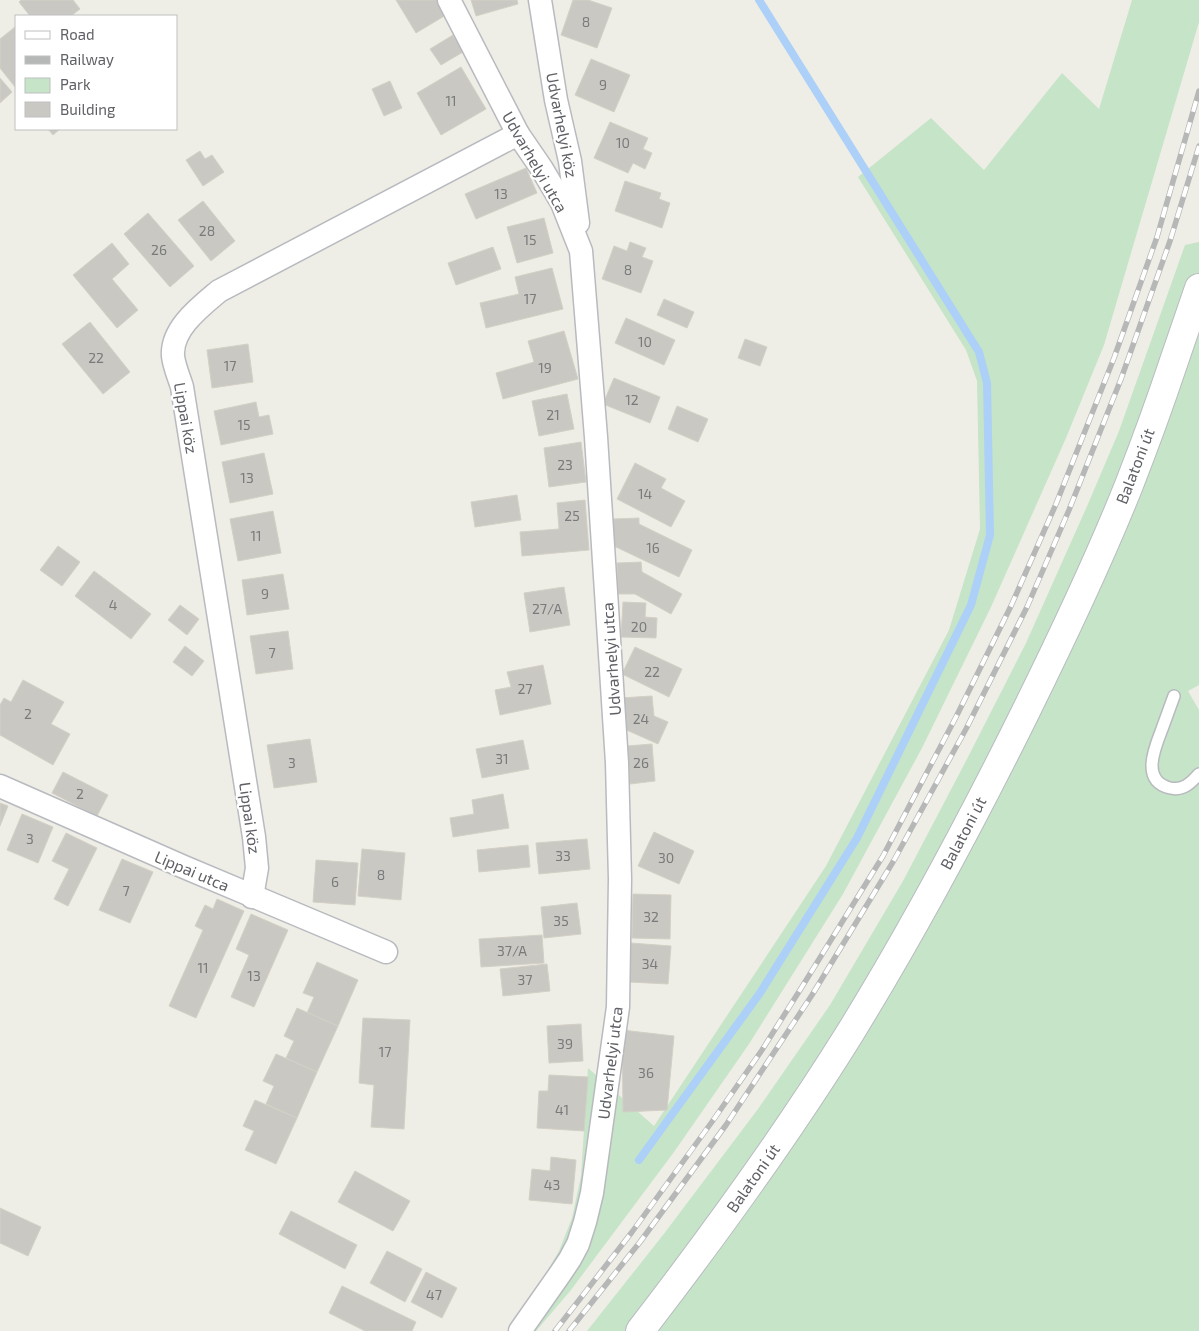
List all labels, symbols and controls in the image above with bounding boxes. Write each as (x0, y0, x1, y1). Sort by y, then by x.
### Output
house number: 8 (582, 13, 590, 30)
legend (15, 15, 178, 130)
text: Road (60, 25, 95, 43)
text: Railway (60, 50, 114, 68)
street label: Udvarhelyi köz (543, 71, 582, 179)
text: Park (60, 75, 91, 93)
house number: 9 (599, 76, 607, 93)
house number: 11 (445, 92, 457, 109)
text: Building (60, 100, 116, 118)
street label: Udvarhelyi utca (499, 108, 572, 216)
house number: 10 (616, 134, 630, 151)
house number: 13 (494, 185, 508, 202)
house number: 28 (199, 222, 215, 239)
house number: 15 (523, 231, 537, 248)
house number: 26 (151, 241, 167, 258)
house number: 8 (624, 261, 632, 278)
house number: 17 (524, 290, 536, 307)
house number: 10 (638, 333, 652, 350)
house number: 22 (88, 349, 104, 366)
house number: 17 (224, 357, 236, 374)
house number: 19 (538, 359, 552, 376)
street label: Lippai köz (171, 381, 202, 455)
house number: 12 (625, 391, 639, 408)
house number: 21 (546, 406, 560, 423)
house number: 15 (237, 416, 251, 433)
street label: Balatoni út (1111, 425, 1158, 506)
house number: 23 (557, 456, 573, 473)
house number: 13 (240, 469, 254, 486)
house number: 14 (638, 485, 652, 502)
house number: 25 (564, 507, 580, 524)
house number: 11 (250, 527, 262, 544)
house number: 16 (646, 539, 660, 556)
house number: 9 (261, 585, 269, 602)
house number: 4 (109, 596, 117, 613)
house number: 27/A (532, 600, 562, 617)
street label: Udvarhelyi utca (597, 602, 624, 716)
house number: 20 (631, 618, 647, 635)
house number: 7 (268, 644, 276, 661)
house number: 22 (644, 663, 660, 680)
house number: 27 (517, 680, 533, 697)
house number: 2 (24, 705, 32, 722)
house number: 24 (633, 710, 649, 727)
house number: 31 (495, 750, 509, 767)
house number: 3 (288, 754, 296, 771)
house number: 26 (633, 754, 649, 771)
street label: Lippai köz (236, 781, 265, 855)
house number: 2 (76, 785, 84, 802)
street label: Balatoni út (936, 793, 990, 872)
house number: 3 (26, 830, 34, 847)
street label: Lippai utca (152, 846, 232, 895)
house number: 33 (555, 847, 571, 864)
house number: 30 (658, 849, 674, 866)
house number: 8 (377, 866, 385, 883)
house number: 6 (331, 873, 339, 890)
house number: 7 (122, 882, 130, 899)
house number: 32 (643, 908, 659, 925)
house number: 35 (553, 912, 569, 929)
house number: 37/A (497, 942, 527, 959)
house number: 34 (642, 955, 658, 972)
house number: 11 (197, 959, 209, 976)
house number: 13 (247, 967, 261, 984)
house number: 37 (518, 971, 532, 988)
street label: Udvarhelyi utca (593, 1005, 626, 1120)
house number: 39 (557, 1035, 573, 1052)
house number: 17 (379, 1043, 391, 1060)
house number: 36 (638, 1064, 654, 1081)
house number: 41 (555, 1101, 569, 1118)
street label: Balatoni út (722, 1140, 783, 1216)
house number: 43 (544, 1176, 560, 1193)
house number: 47 (426, 1286, 442, 1303)

